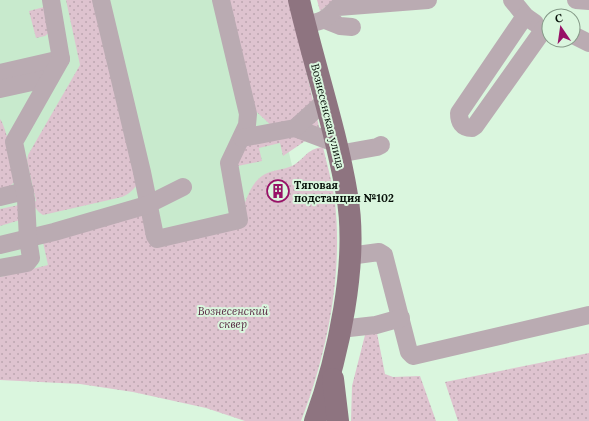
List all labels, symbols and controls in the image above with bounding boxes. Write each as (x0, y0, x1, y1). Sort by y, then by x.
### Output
north arrow (541, 8, 581, 48)
text: С (553, 10, 564, 26)
street label: Вознесенская улица (308, 62, 348, 170)
building icon: Тяговая подстанция №102 (265, 178, 291, 204)
place label: Тяговая подстанция №102 (294, 178, 394, 205)
park label: Вознесенский cквер (198, 304, 269, 331)

